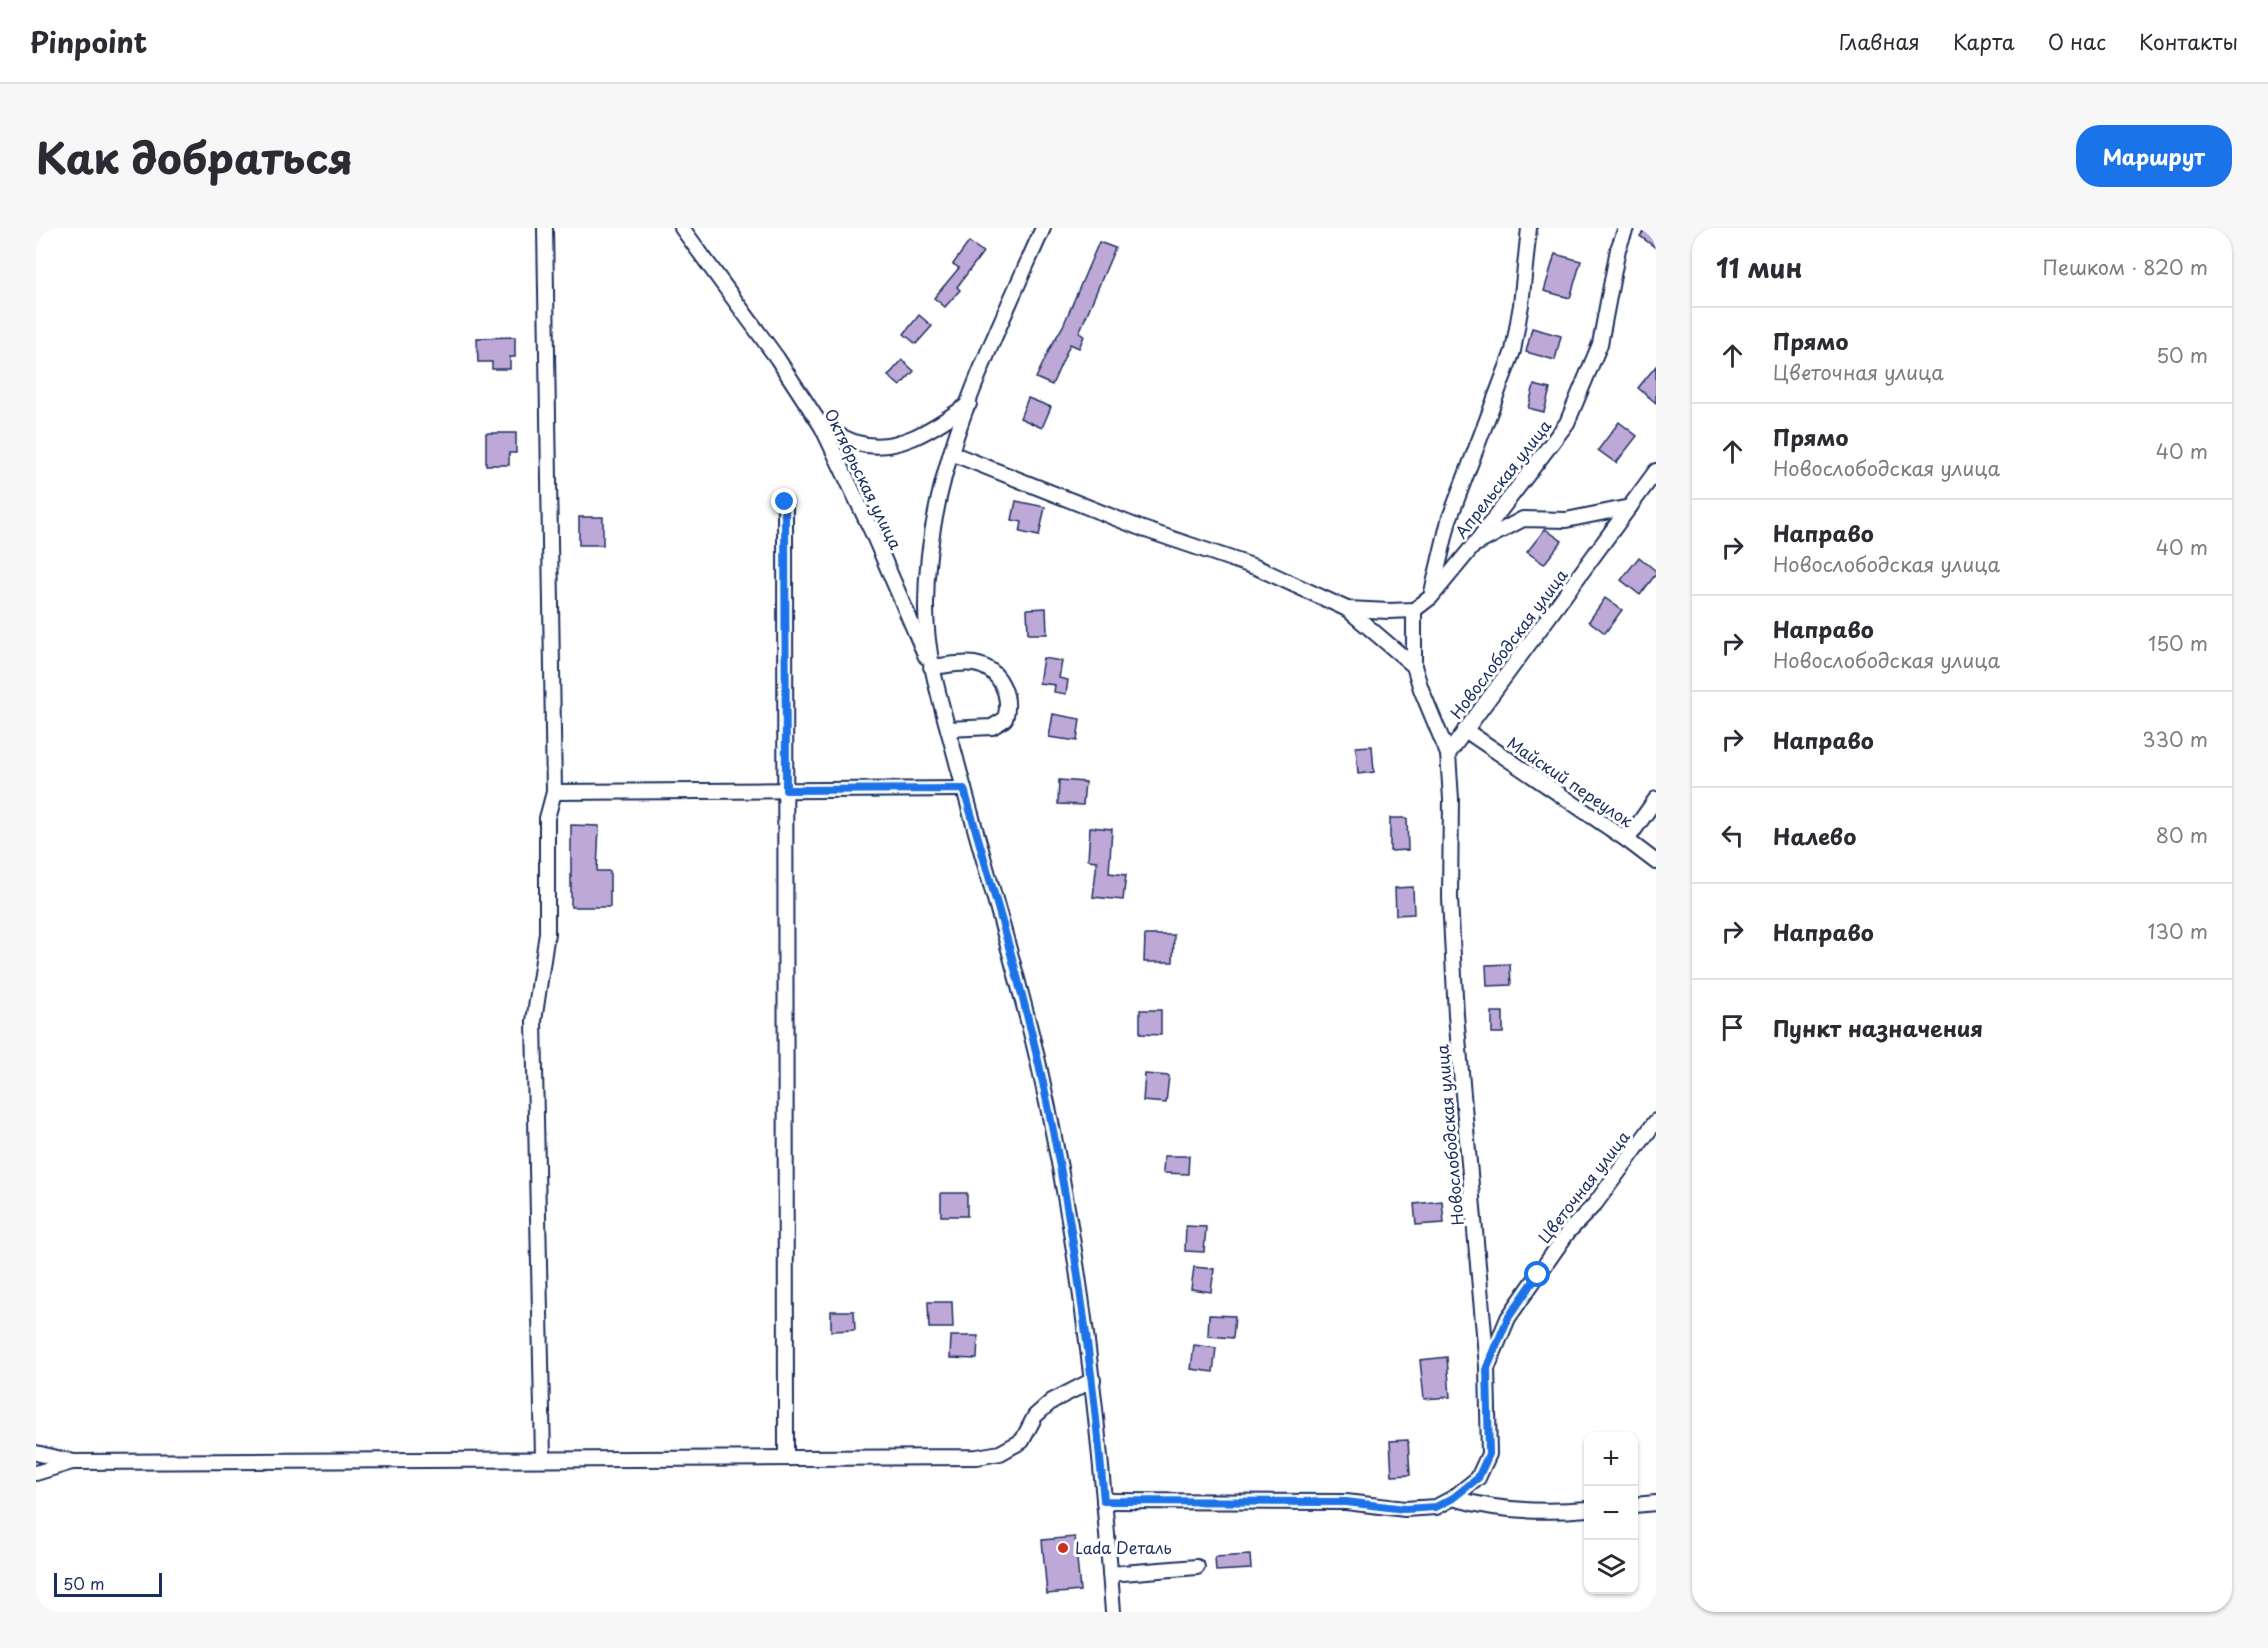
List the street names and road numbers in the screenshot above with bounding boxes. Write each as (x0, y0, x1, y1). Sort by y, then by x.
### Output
street label: Октябрьская улица (819, 404, 908, 553)
street label: Апрельская улица (1448, 414, 1556, 543)
street label: Новослободская улица (1444, 564, 1572, 723)
street label: Майский переулок (1503, 730, 1639, 832)
street label: Новослободская улица (1429, 1044, 1469, 1227)
street label: Цветочная улица (1532, 1125, 1635, 1248)

